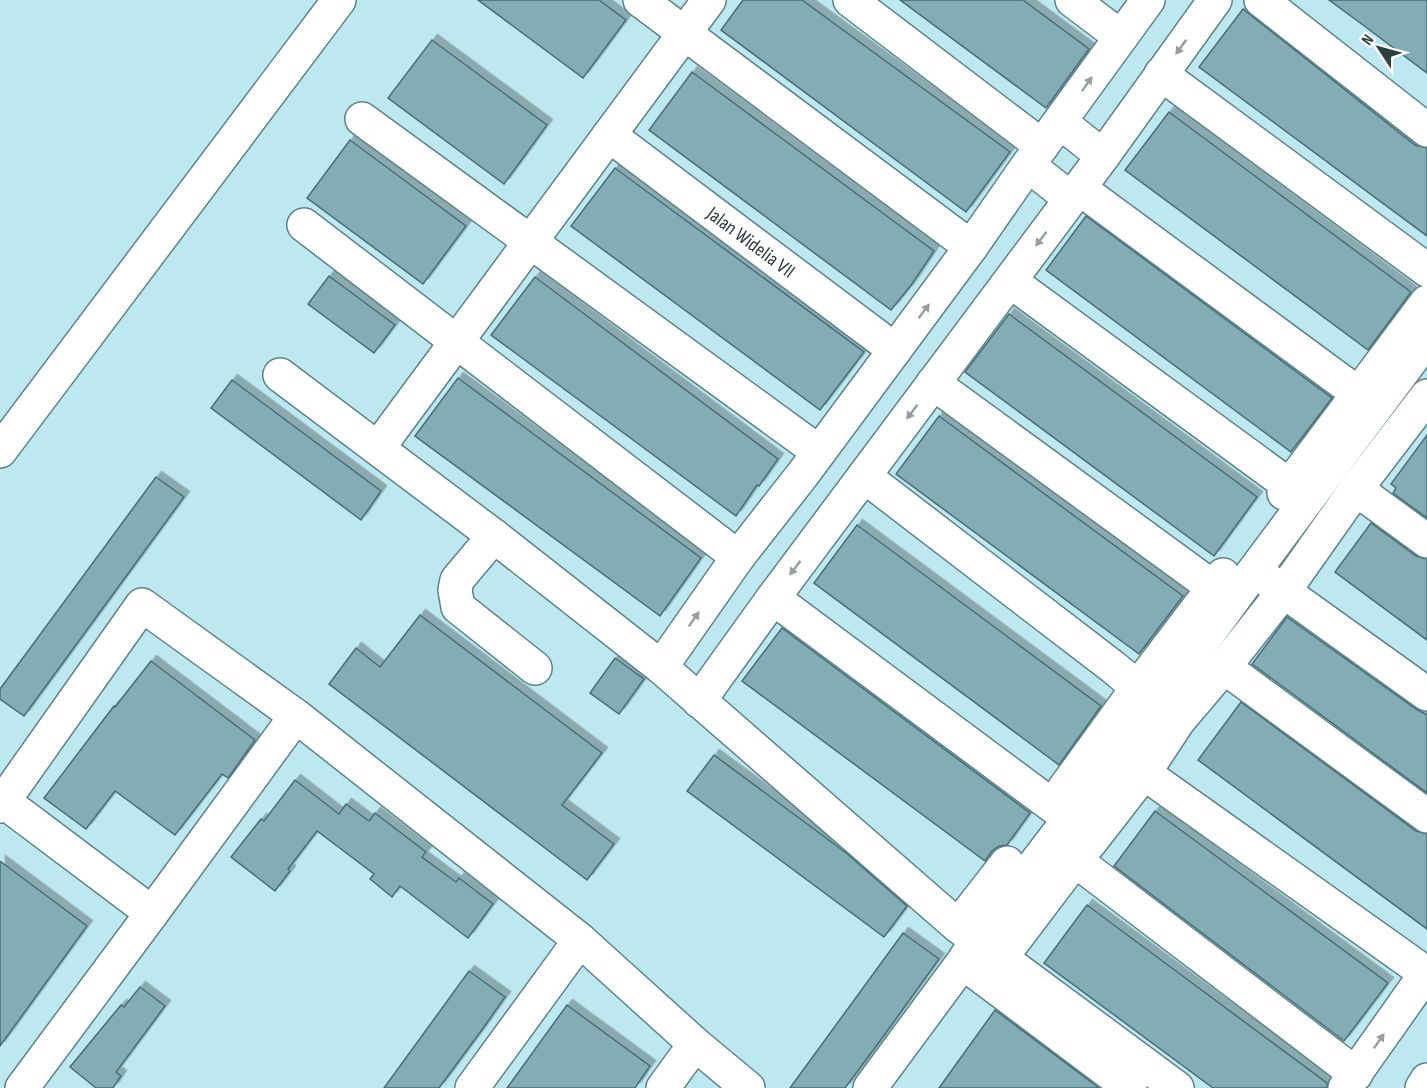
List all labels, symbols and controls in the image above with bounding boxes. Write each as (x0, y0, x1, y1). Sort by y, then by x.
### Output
north arrow (1349, 18, 1409, 78)
text: N (1358, 31, 1378, 49)
one-way arrow (1175, 40, 1187, 55)
one-way arrow (1081, 77, 1093, 93)
street label: Jalan Widelia VII (701, 201, 799, 284)
one-way arrow (1035, 231, 1048, 247)
one-way arrow (918, 303, 930, 319)
one-way arrow (906, 404, 918, 419)
one-way arrow (789, 559, 801, 575)
one-way arrow (688, 611, 700, 627)
one-way arrow (1373, 1033, 1385, 1049)

